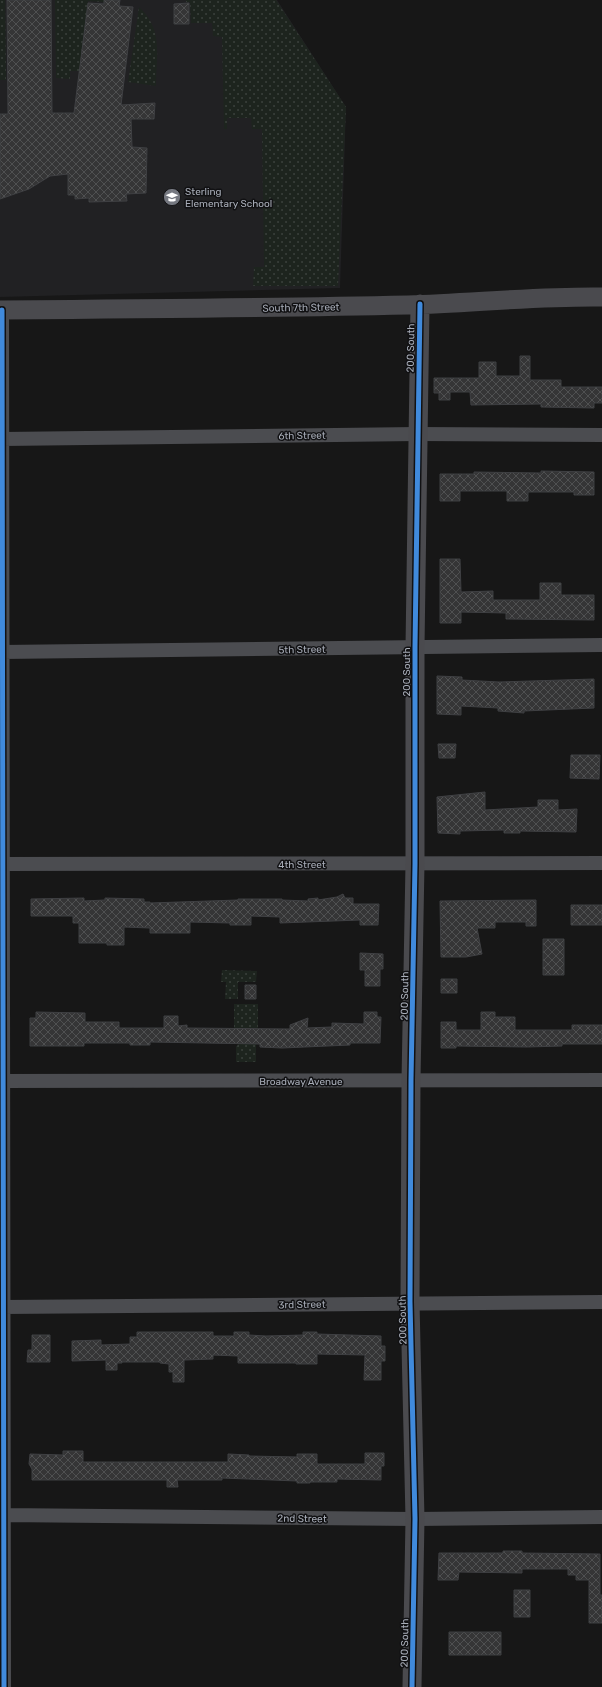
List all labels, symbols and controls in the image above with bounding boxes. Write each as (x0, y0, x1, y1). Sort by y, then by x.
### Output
place label: Sterling Elementary School (185, 186, 272, 210)
school or university icon: Sterling Elementary School (162, 187, 182, 207)
street label: South 7th Street (262, 301, 340, 315)
street label: 200 South (405, 323, 417, 373)
street label: 6th Street (278, 430, 326, 442)
street label: 5th Street (278, 644, 326, 656)
street label: 200 South (401, 648, 413, 697)
street label: 4th Street (278, 859, 326, 871)
street label: 200 South (399, 971, 411, 1021)
street label: Broadway Avenue (259, 1076, 343, 1088)
street label: 200 South (397, 1295, 409, 1345)
street label: 3rd Street (278, 1299, 326, 1311)
street label: 2nd Street (277, 1513, 327, 1525)
street label: 200 South (399, 1618, 411, 1668)

